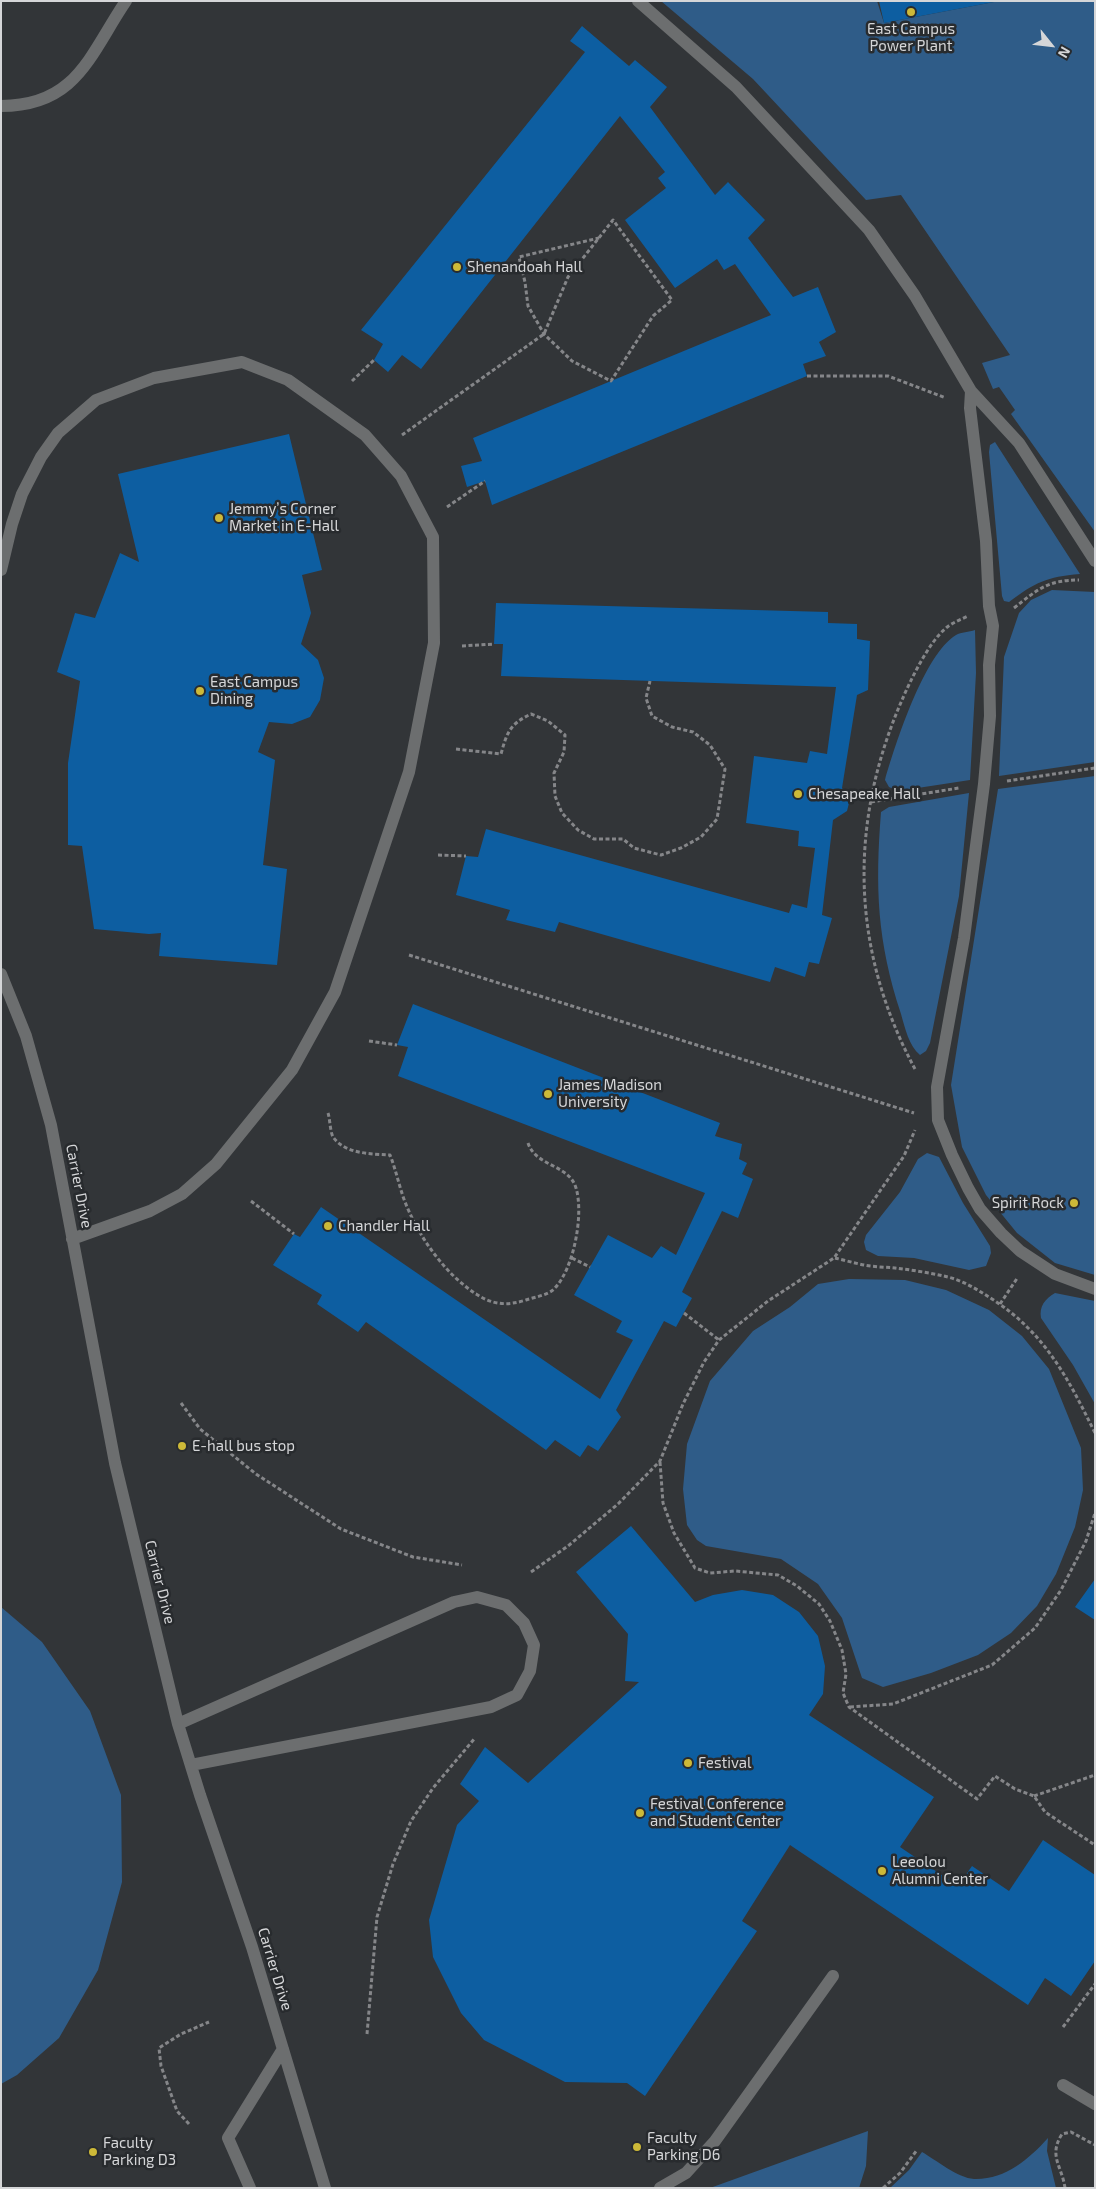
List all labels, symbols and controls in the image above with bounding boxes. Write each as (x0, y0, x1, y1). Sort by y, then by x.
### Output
marker: East Campus Power Plant (905, 6, 917, 18)
place label: East Campus Power Plant (867, 20, 955, 55)
north arrow (1026, 20, 1076, 70)
text: N (1055, 44, 1074, 61)
place label: Shenandoah Hall (467, 258, 582, 276)
marker: Shenandoah Hall (451, 261, 463, 273)
place label: Jemmy’s Corner Market in E-Hall (229, 500, 339, 535)
marker: Jemmy’s Corner Market in E-Hall (213, 512, 225, 524)
place label: East Campus Dining (210, 673, 298, 708)
marker: East Campus Dining (194, 685, 206, 697)
place label: Chesapeake Hall (808, 785, 920, 803)
marker: Chesapeake Hall (792, 788, 804, 800)
place label: James Madison University (558, 1076, 662, 1111)
marker: James Madison University (542, 1088, 554, 1100)
street label: Carrier Drive (62, 1142, 96, 1230)
place label: Spirit Rock (992, 1194, 1064, 1212)
marker: Spirit Rock (1068, 1197, 1080, 1209)
place label: Chandler Hall (338, 1217, 430, 1235)
marker: Chandler Hall (322, 1220, 334, 1232)
place label: E-hall bus stop (192, 1437, 295, 1455)
marker: E-hall bus stop (176, 1440, 188, 1452)
street label: Carrier Drive (141, 1538, 179, 1626)
place label: Festival (698, 1754, 752, 1772)
marker: Festival (682, 1757, 694, 1769)
place label: Festival Conference and Student Center (650, 1795, 784, 1830)
marker: Festival Conference and Student Center (634, 1807, 646, 1819)
place label: Leeolou Alumni Center (892, 1853, 988, 1888)
marker: Leeolou Alumni Center (876, 1865, 888, 1877)
street label: Carrier Drive (254, 1925, 296, 2013)
place label: Faculty Parking D6 (647, 2129, 720, 2164)
place label: Faculty Parking D3 (103, 2134, 176, 2169)
marker: Faculty Parking D6 (631, 2141, 643, 2153)
marker: Faculty Parking D3 (87, 2146, 99, 2158)

